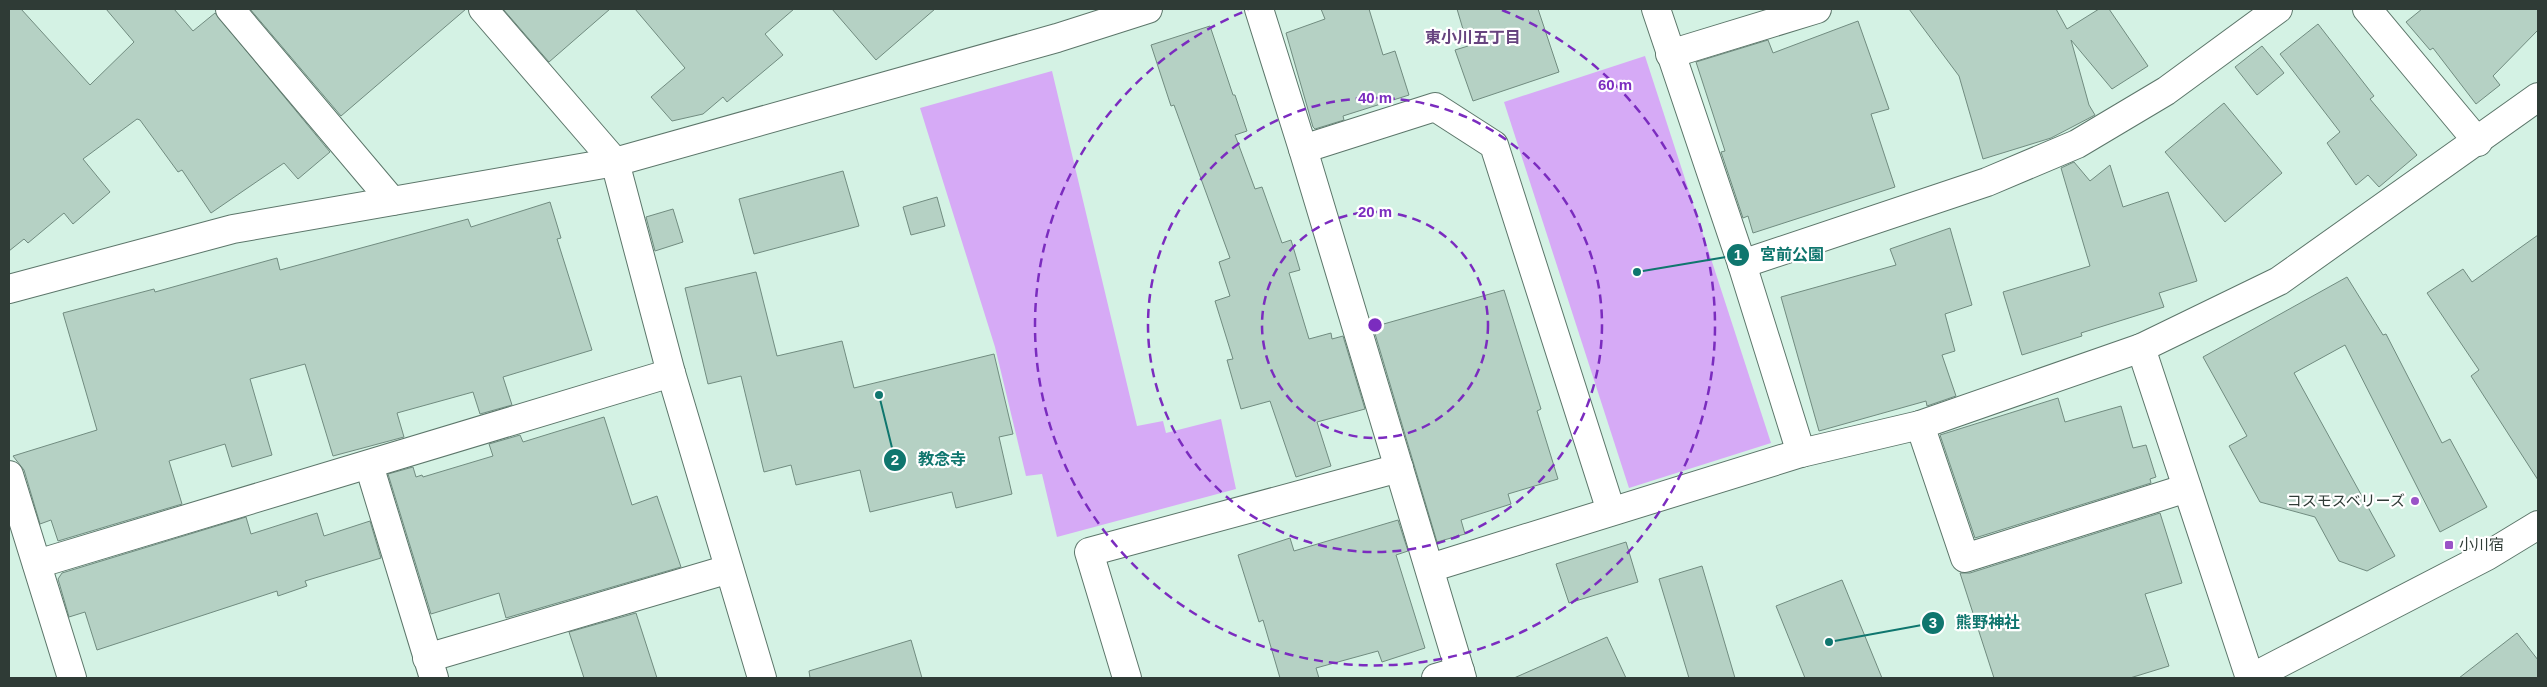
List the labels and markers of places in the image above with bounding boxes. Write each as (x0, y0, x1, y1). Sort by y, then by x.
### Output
callout: 宮前公園 (1725, 239, 1834, 270)
centre of rings (1366, 316, 1384, 334)
callout: 教念寺 (883, 444, 976, 475)
place label: コスモスベリーズ (2287, 492, 2405, 509)
marker: コスモスベリーズ (2409, 495, 2421, 507)
place label: 小川宿 (2459, 536, 2504, 553)
marker: 小川宿 (2443, 539, 2455, 551)
callout: 熊野神社 (1921, 607, 2030, 638)

